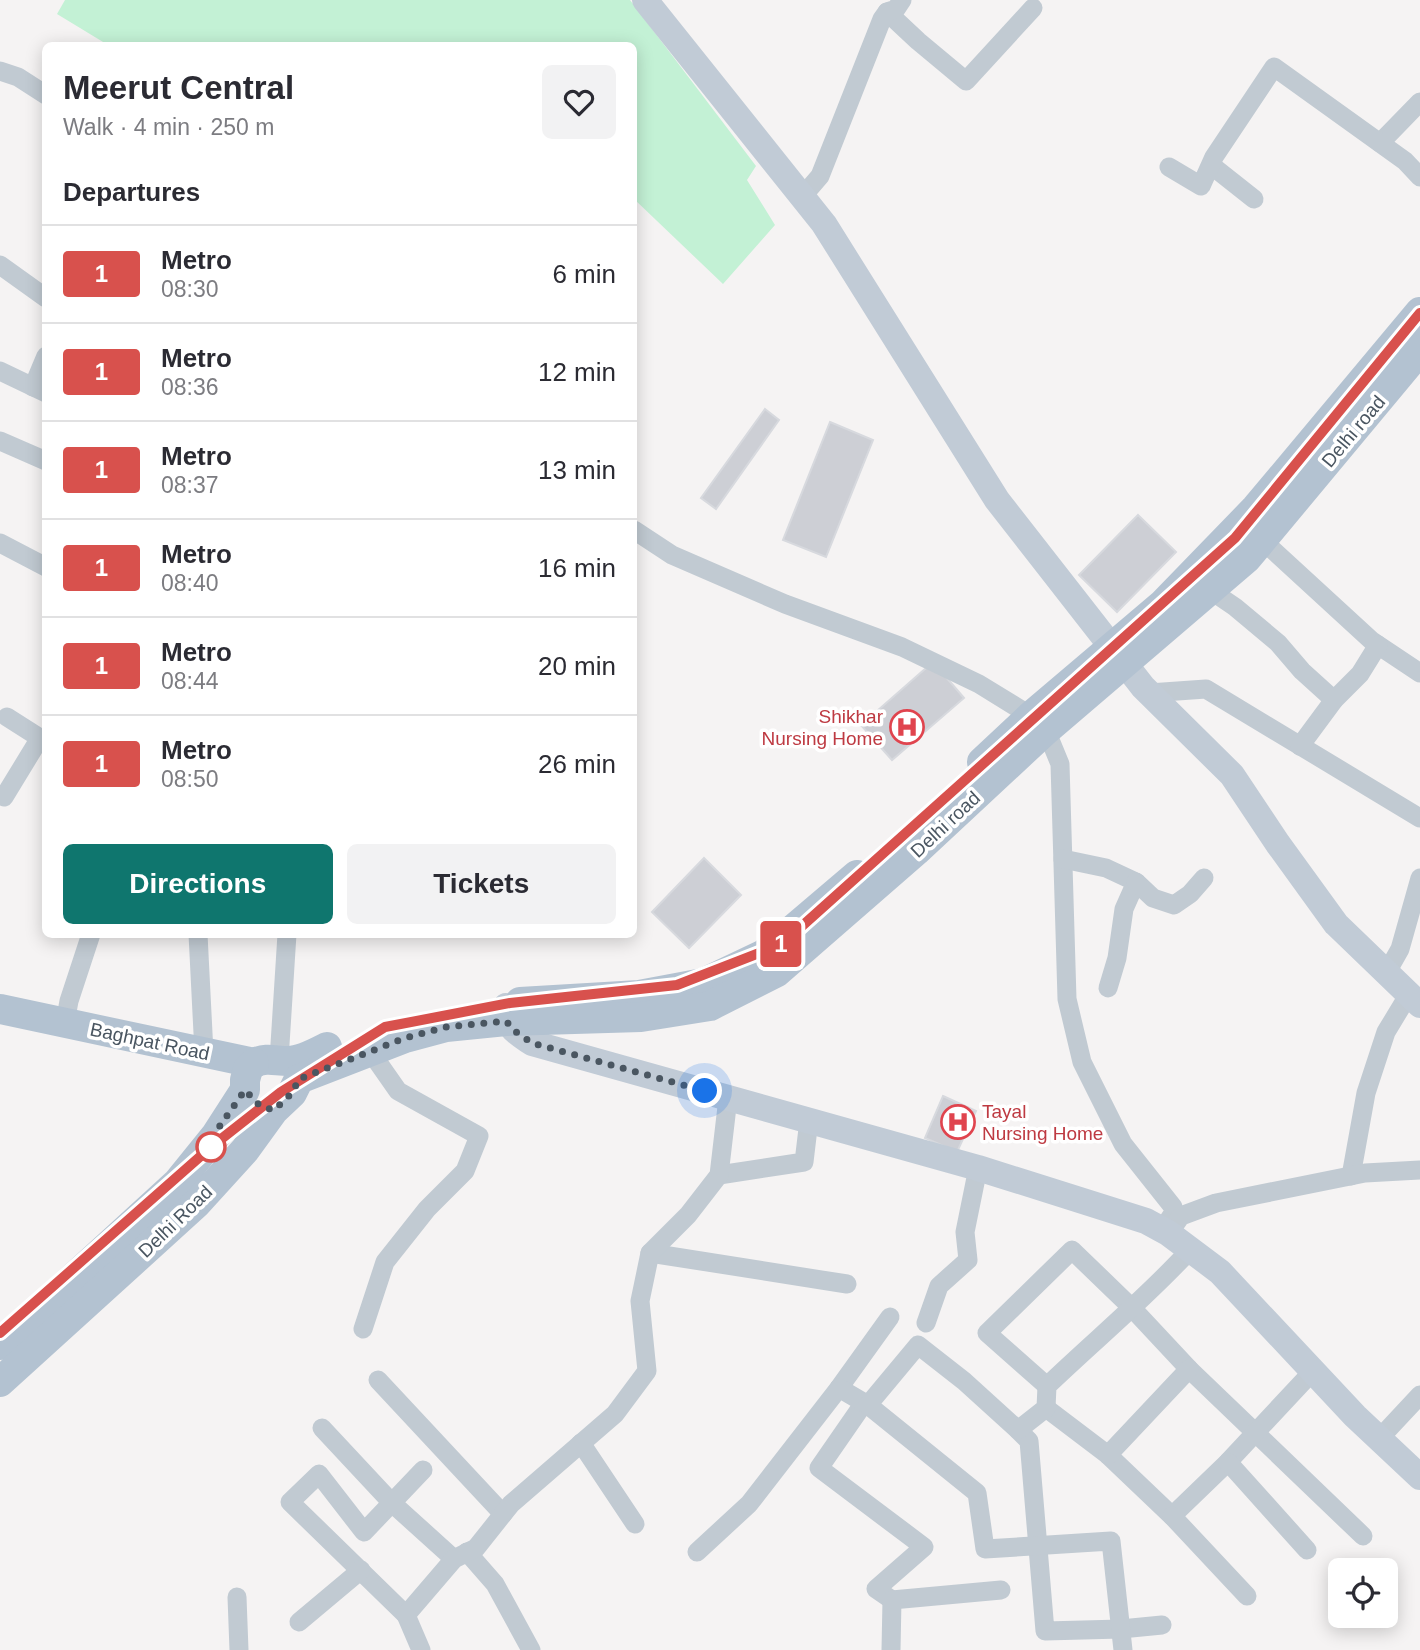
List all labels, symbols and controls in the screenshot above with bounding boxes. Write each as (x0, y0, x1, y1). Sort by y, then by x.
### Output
button: heart (542, 65, 616, 139)
text: Meerut Central (63, 69, 294, 106)
text: Walk · 4 min · 250 m (63, 114, 274, 140)
text: Departures (63, 177, 200, 207)
text: Metro (161, 245, 232, 275)
text: 6 min (552, 259, 616, 289)
text: 1 (95, 260, 108, 287)
text: 08:30 (161, 276, 219, 302)
text: Metro (161, 343, 232, 373)
text: 12 min (538, 357, 616, 387)
text: 1 (95, 358, 108, 385)
text: 08:36 (161, 374, 219, 400)
street label: Delhi road (1318, 391, 1389, 471)
text: Metro (161, 441, 232, 471)
text: 13 min (538, 455, 616, 485)
text: 1 (95, 456, 108, 483)
text: 08:37 (161, 472, 219, 498)
text: Metro (161, 539, 232, 569)
text: 16 min (538, 553, 616, 583)
text: 1 (95, 554, 108, 581)
text: 08:40 (161, 570, 219, 596)
text: Metro (161, 637, 232, 667)
text: 20 min (538, 651, 616, 681)
text: 1 (95, 652, 108, 679)
text: 08:44 (161, 668, 219, 694)
place label: Shikhar Nursing Home (762, 706, 884, 749)
hospital icon: Shikhar Nursing Home (888, 708, 926, 746)
text: Metro (161, 735, 232, 765)
text: 26 min (538, 749, 616, 779)
text: 1 (95, 750, 108, 777)
text: 08:50 (161, 766, 219, 792)
street label: Delhi road (907, 787, 984, 862)
button: Directions (63, 844, 333, 924)
button: Tickets (347, 844, 616, 924)
line badge: 1 (758, 921, 804, 967)
text: 1 (774, 930, 788, 957)
street label: Baghpat Road (88, 1019, 212, 1064)
your location (687, 1073, 722, 1108)
place label: Tayal Nursing Home (982, 1101, 1103, 1144)
hospital icon: Tayal Nursing Home (939, 1103, 977, 1141)
unlabelled marker (196, 1132, 226, 1162)
street label: Delhi Road (134, 1181, 216, 1262)
map controls (1328, 1558, 1398, 1628)
button: locate (1328, 1558, 1398, 1628)

